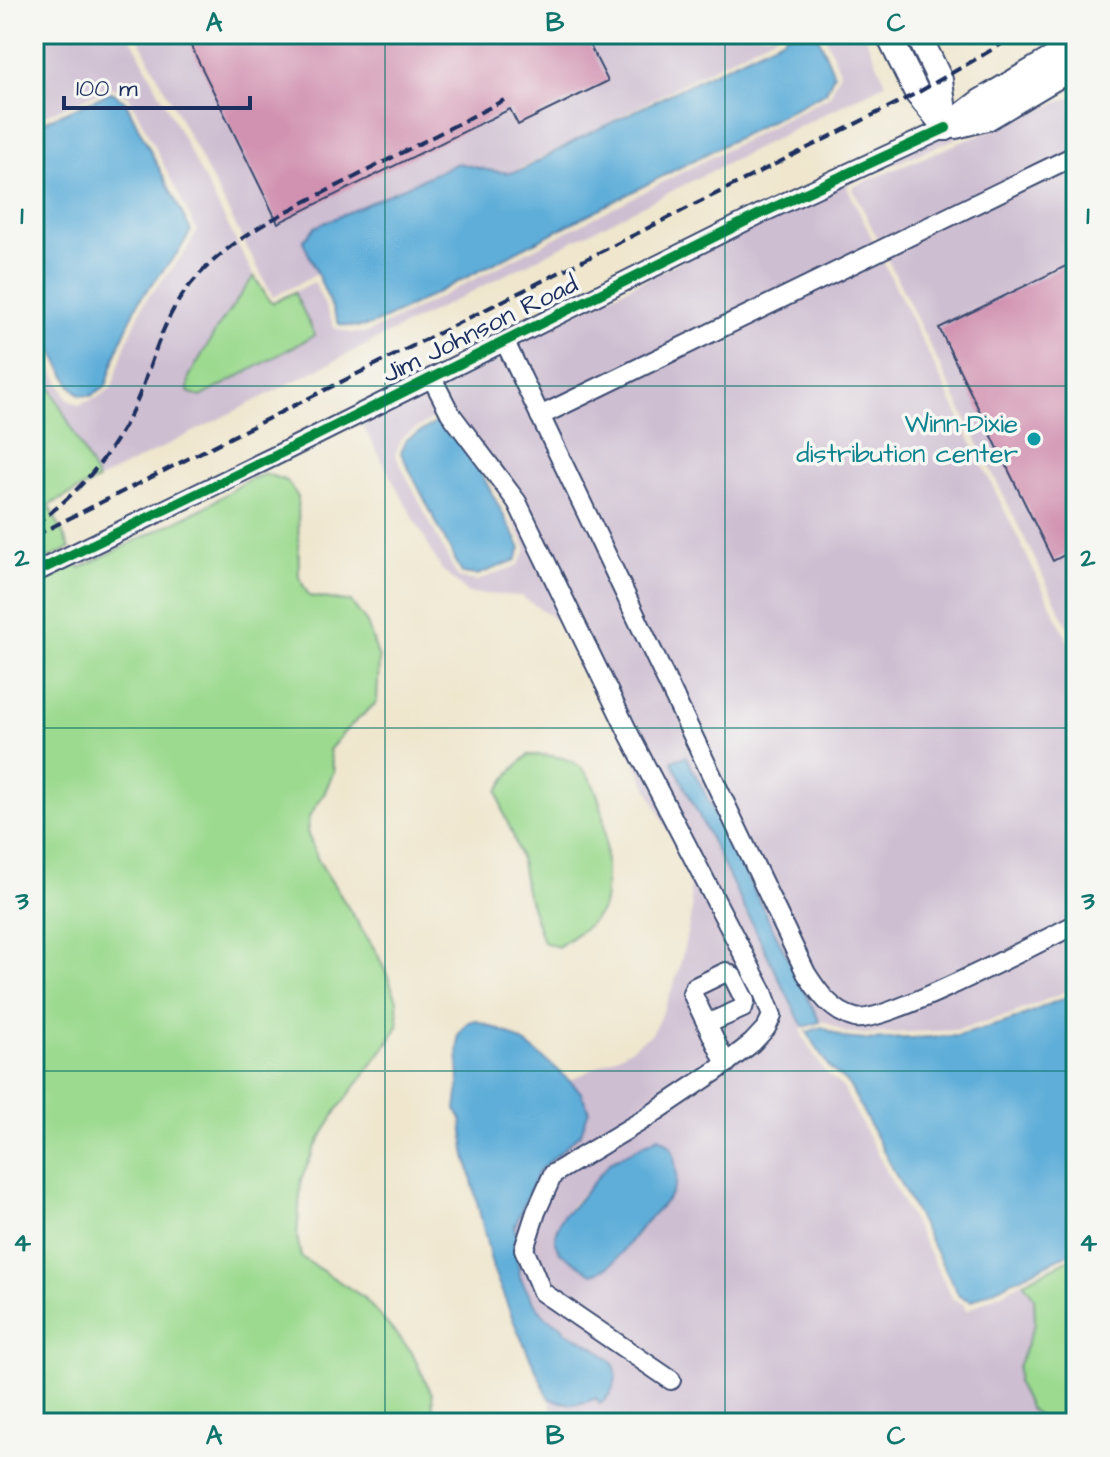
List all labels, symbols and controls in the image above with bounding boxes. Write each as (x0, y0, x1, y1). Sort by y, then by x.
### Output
text: A (206, 5, 223, 41)
text: B (546, 5, 565, 41)
text: C (887, 5, 906, 41)
scale bar (64, 60, 250, 110)
text: 100 m (76, 72, 138, 106)
text: 1 (20, 198, 24, 234)
text: 1 (1086, 198, 1090, 234)
street label: Jim Johnson Road (376, 266, 584, 392)
place label: Winn-Dixie distribution center (796, 406, 1018, 472)
marker: Winn-Dixie distribution center (1025, 430, 1043, 448)
text: 2 (14, 540, 30, 576)
text: 2 (1080, 540, 1096, 576)
text: 3 (14, 883, 29, 919)
text: 3 (1080, 883, 1095, 919)
text: 4 (13, 1225, 31, 1261)
text: 4 (1079, 1225, 1097, 1261)
text: A (206, 1418, 223, 1454)
text: B (546, 1418, 565, 1454)
text: C (887, 1418, 906, 1454)

